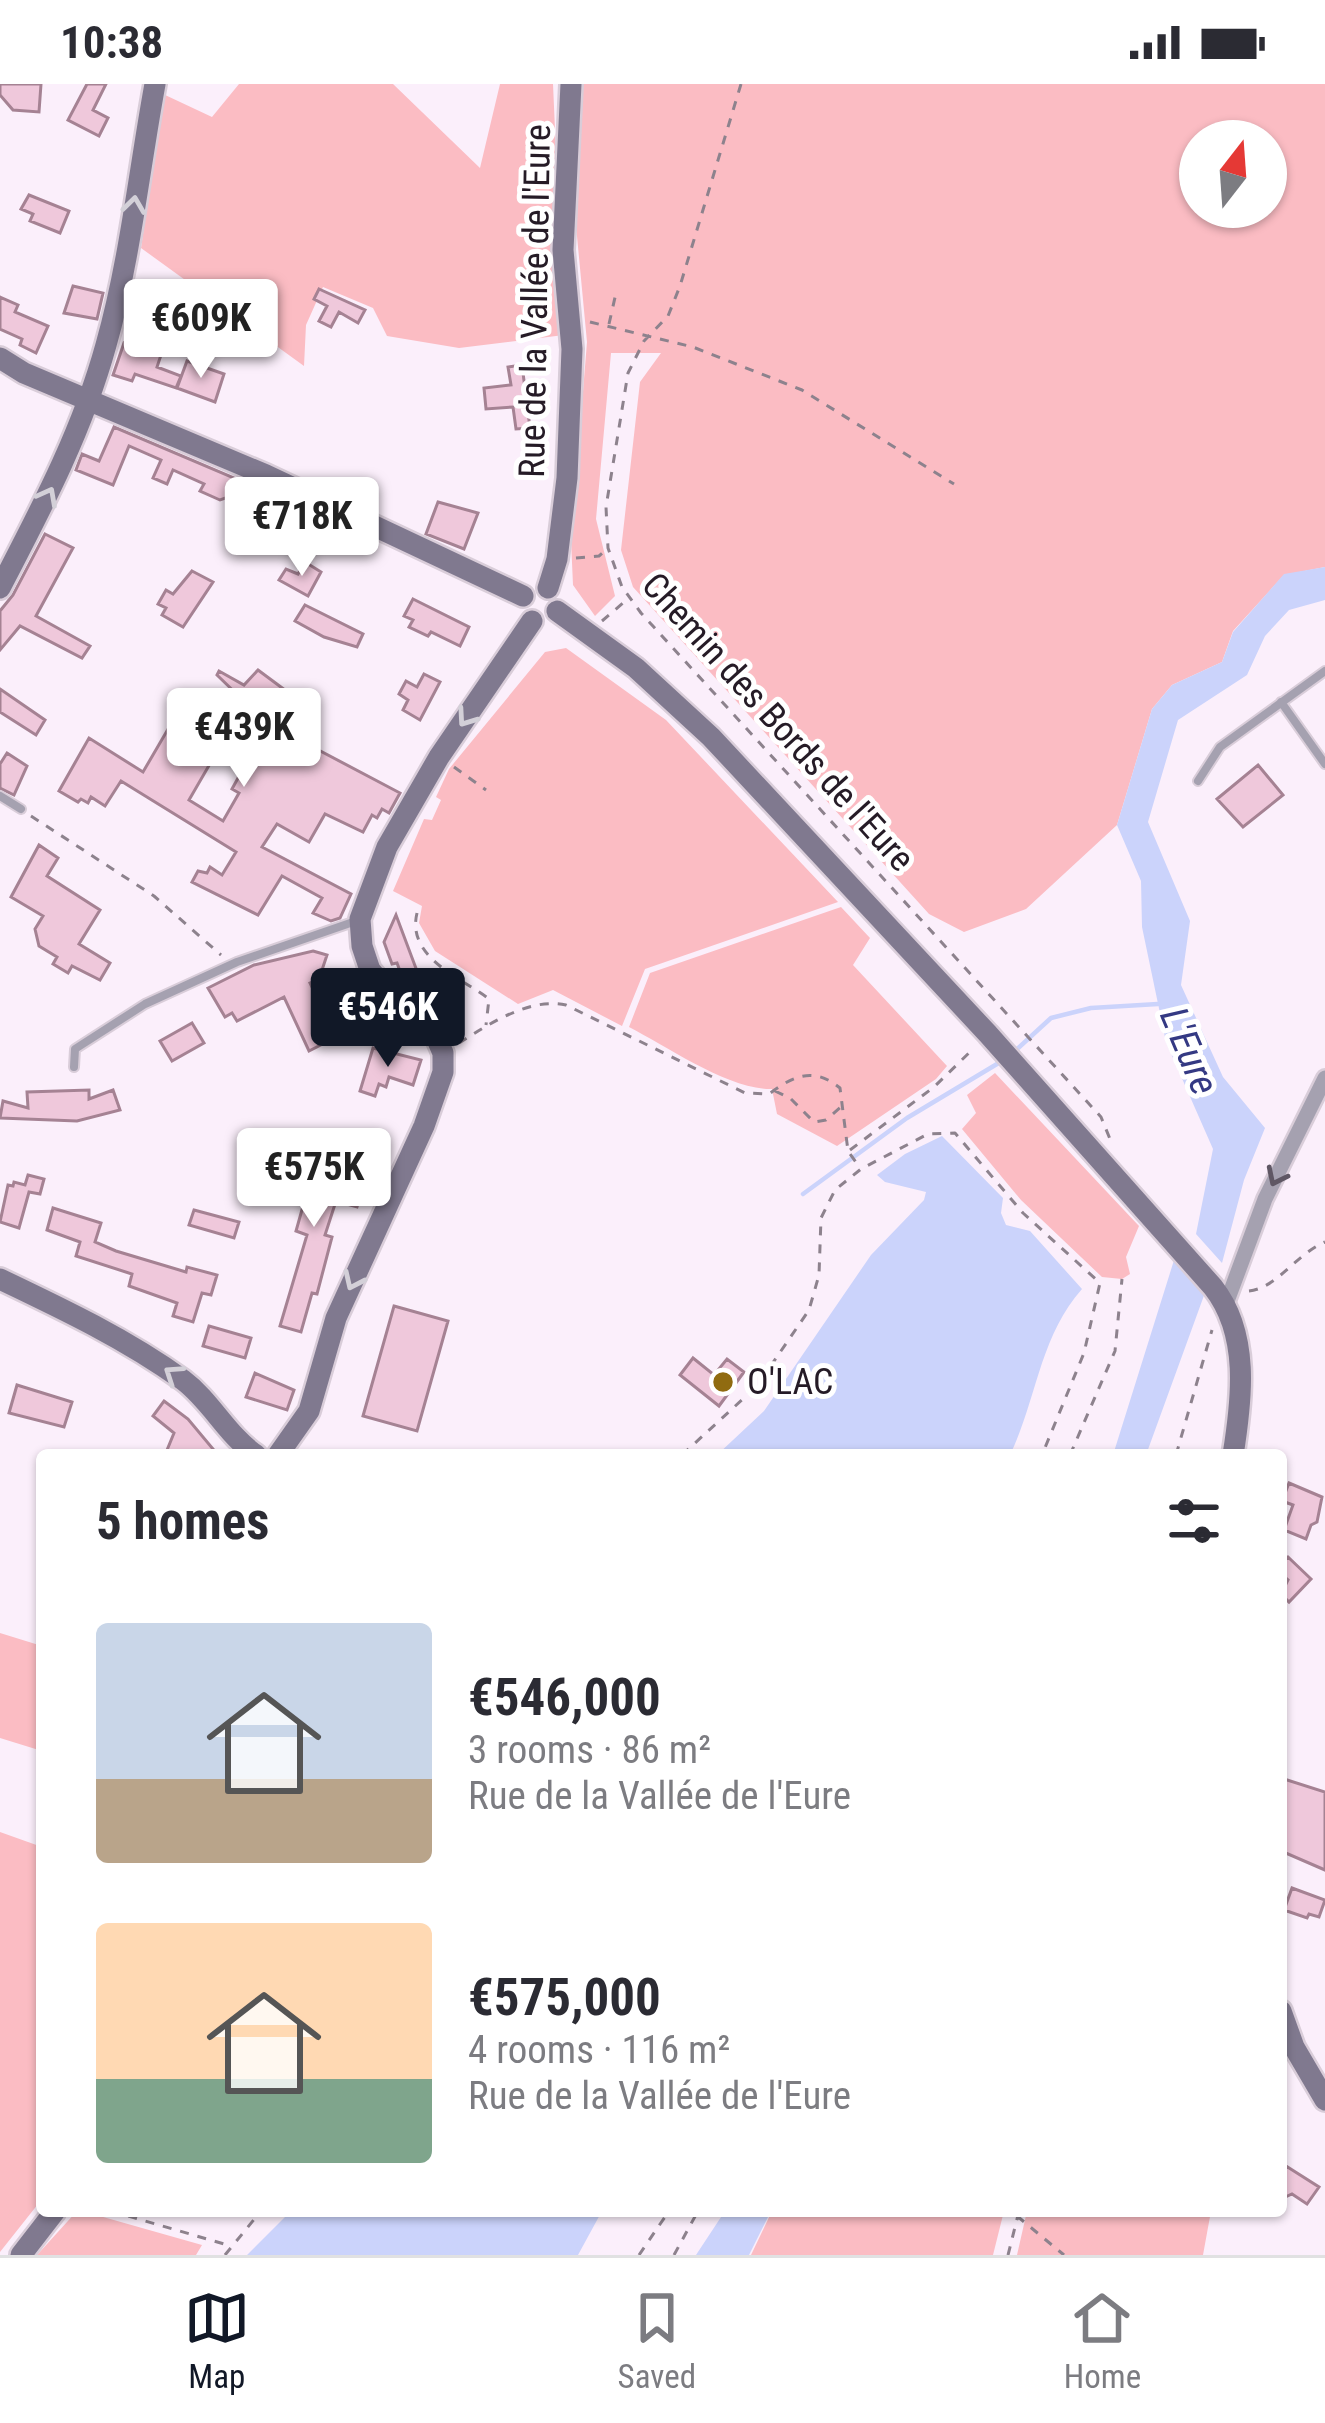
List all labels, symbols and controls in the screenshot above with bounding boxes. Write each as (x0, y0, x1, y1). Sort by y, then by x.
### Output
text: 10:38 (60, 16, 163, 69)
north arrow (1179, 120, 1287, 228)
map controls (1179, 120, 1287, 228)
street label: Rue de la Vallée de l'Eure (511, 124, 559, 478)
one-way arrow (120, 195, 146, 215)
pin: €609K (117, 279, 285, 381)
text: €609K (151, 295, 251, 341)
pin: €718K (218, 477, 386, 579)
one-way arrow (34, 487, 57, 509)
text: €718K (252, 493, 352, 539)
street label: Chemin des Bords de l'Eure (633, 564, 923, 880)
pin: €439K (160, 688, 328, 790)
text: €439K (194, 704, 294, 750)
one-way arrow (458, 704, 480, 726)
pin: €546K (304, 968, 472, 1070)
text: €546K (338, 984, 438, 1030)
water label: L'Eure (1150, 1000, 1228, 1102)
pin: €575K (230, 1128, 398, 1230)
text: €575K (264, 1144, 364, 1190)
one-way arrow (1267, 1165, 1290, 1187)
one-way arrow (344, 1269, 367, 1290)
place label: O'LAC (747, 1361, 833, 1403)
one-way arrow (164, 1367, 186, 1389)
marker: O'LAC (710, 1369, 736, 1395)
icon: filters (1161, 1488, 1227, 1554)
text: 5 homes (96, 1492, 269, 1551)
text: €546,000 (468, 1668, 661, 1727)
icon: home (192, 1671, 336, 1815)
text: 3 rooms · 86 m² (468, 1727, 711, 1773)
text: Rue de la Vallée de l'Eure (468, 1773, 851, 1819)
text: €575,000 (468, 1968, 661, 2027)
icon: home (192, 1971, 336, 2115)
text: 4 rooms · 116 m² (468, 2027, 730, 2073)
text: Rue de la Vallée de l'Eure (468, 2073, 851, 2119)
tab: Map (184, 2285, 250, 2396)
tab: Saved (618, 2285, 696, 2396)
tab: Home (1064, 2285, 1141, 2396)

